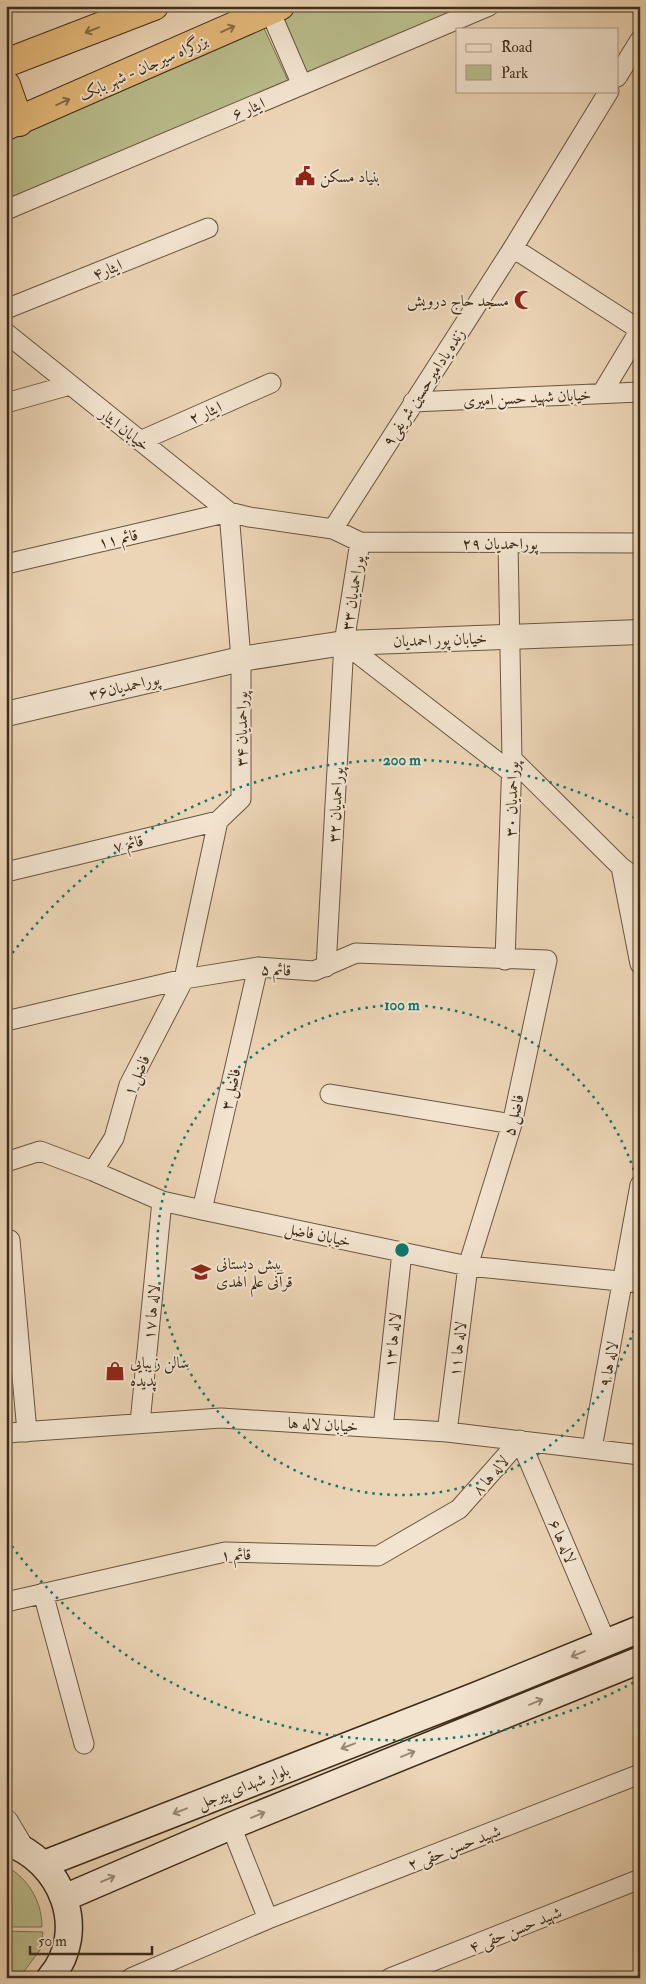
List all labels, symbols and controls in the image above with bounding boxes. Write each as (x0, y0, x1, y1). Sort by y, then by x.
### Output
one-way arrow (220, 24, 235, 34)
one-way arrow (85, 26, 100, 35)
legend (456, 28, 618, 92)
street label: بزرگراه سیرجان - شهر بابک (75, 30, 211, 105)
text: Road (501, 38, 533, 57)
text: Park (501, 64, 528, 83)
street label: ایثار ۶ (229, 93, 268, 125)
one-way arrow (55, 97, 70, 107)
public building icon: بنیاد مسکن (294, 165, 316, 187)
place label: بنیاد مسکن (320, 167, 380, 188)
street label: ایثار۴ (90, 255, 125, 285)
mosque icon: مسجد حاج درویش (513, 289, 535, 311)
place label: مسجد حاج درویش (407, 291, 509, 315)
street label: زنده یادامیرحسین شریفی۹ (378, 325, 470, 451)
street label: خیابان شهید حسن امیری (462, 385, 592, 412)
street label: ایثار ۲ (186, 397, 225, 429)
street label: خیابان ایثار (94, 403, 153, 456)
street label: قائم ۱۱ (96, 525, 141, 557)
street label: پوراحمدیان ۲۹ (462, 534, 539, 555)
street label: پوراحمدیان ۳۳ (337, 553, 370, 632)
street label: خیابان پور احمدیان (393, 628, 487, 653)
street label: پوراحمدیان۳۶ (87, 669, 163, 706)
street label: پوراحمدیان ۳۴ (232, 690, 253, 767)
text: 200 m (383, 751, 421, 770)
street label: پوراحمدیان ۳۰ (501, 760, 524, 837)
street label: پوراحمدیان ۳۲ (324, 766, 349, 843)
street label: قائم ۷ (111, 831, 146, 861)
street label: قائم ۵ (260, 959, 292, 985)
text: 100 m (384, 996, 420, 1015)
street label: فاضل ۱ (119, 1052, 156, 1099)
street label: فاضل ۳ (216, 1066, 246, 1112)
street label: فاضل ۵ (499, 1092, 530, 1139)
street label: خیابان فاضل (283, 1218, 353, 1253)
centre of rings (393, 1241, 411, 1259)
place label: پیش دبستانی قرآنی علم الهدی (216, 1254, 293, 1298)
school or university icon: پیش دبستانی قرآنی علم الهدی (190, 1261, 212, 1283)
street label: لاله ها ۱۷ (139, 1283, 165, 1341)
street label: لاله ها ۱۳ (380, 1311, 406, 1369)
street label: لاله ها ۱۱ (445, 1320, 471, 1378)
street label: لاله ها ۹ (595, 1340, 623, 1389)
place label: سالن زیبایی پدیده (130, 1353, 189, 1392)
shop icon: سالن زیبایی پدیده (104, 1360, 126, 1382)
street label: خیابان لاله ها (287, 1413, 359, 1437)
street label: لاله ها ۸ (468, 1452, 513, 1500)
street label: لاله ها ۶ (544, 1516, 580, 1567)
street label: قائم ۱ (220, 1544, 252, 1570)
one-way arrow (571, 1649, 586, 1659)
one-way arrow (528, 1697, 543, 1706)
one-way arrow (340, 1742, 356, 1751)
one-way arrow (400, 1749, 415, 1758)
street label: بلوار شهدای پیرجل (195, 1760, 292, 1815)
one-way arrow (173, 1807, 188, 1816)
one-way arrow (249, 1810, 265, 1819)
street label: شهید حسن حقی ۲ (405, 1821, 504, 1876)
one-way arrow (100, 1874, 115, 1884)
street label: شهید حسن حقی ۴ (466, 1902, 565, 1959)
scale bar (30, 1924, 152, 1956)
text: 50 m (38, 1932, 67, 1951)

